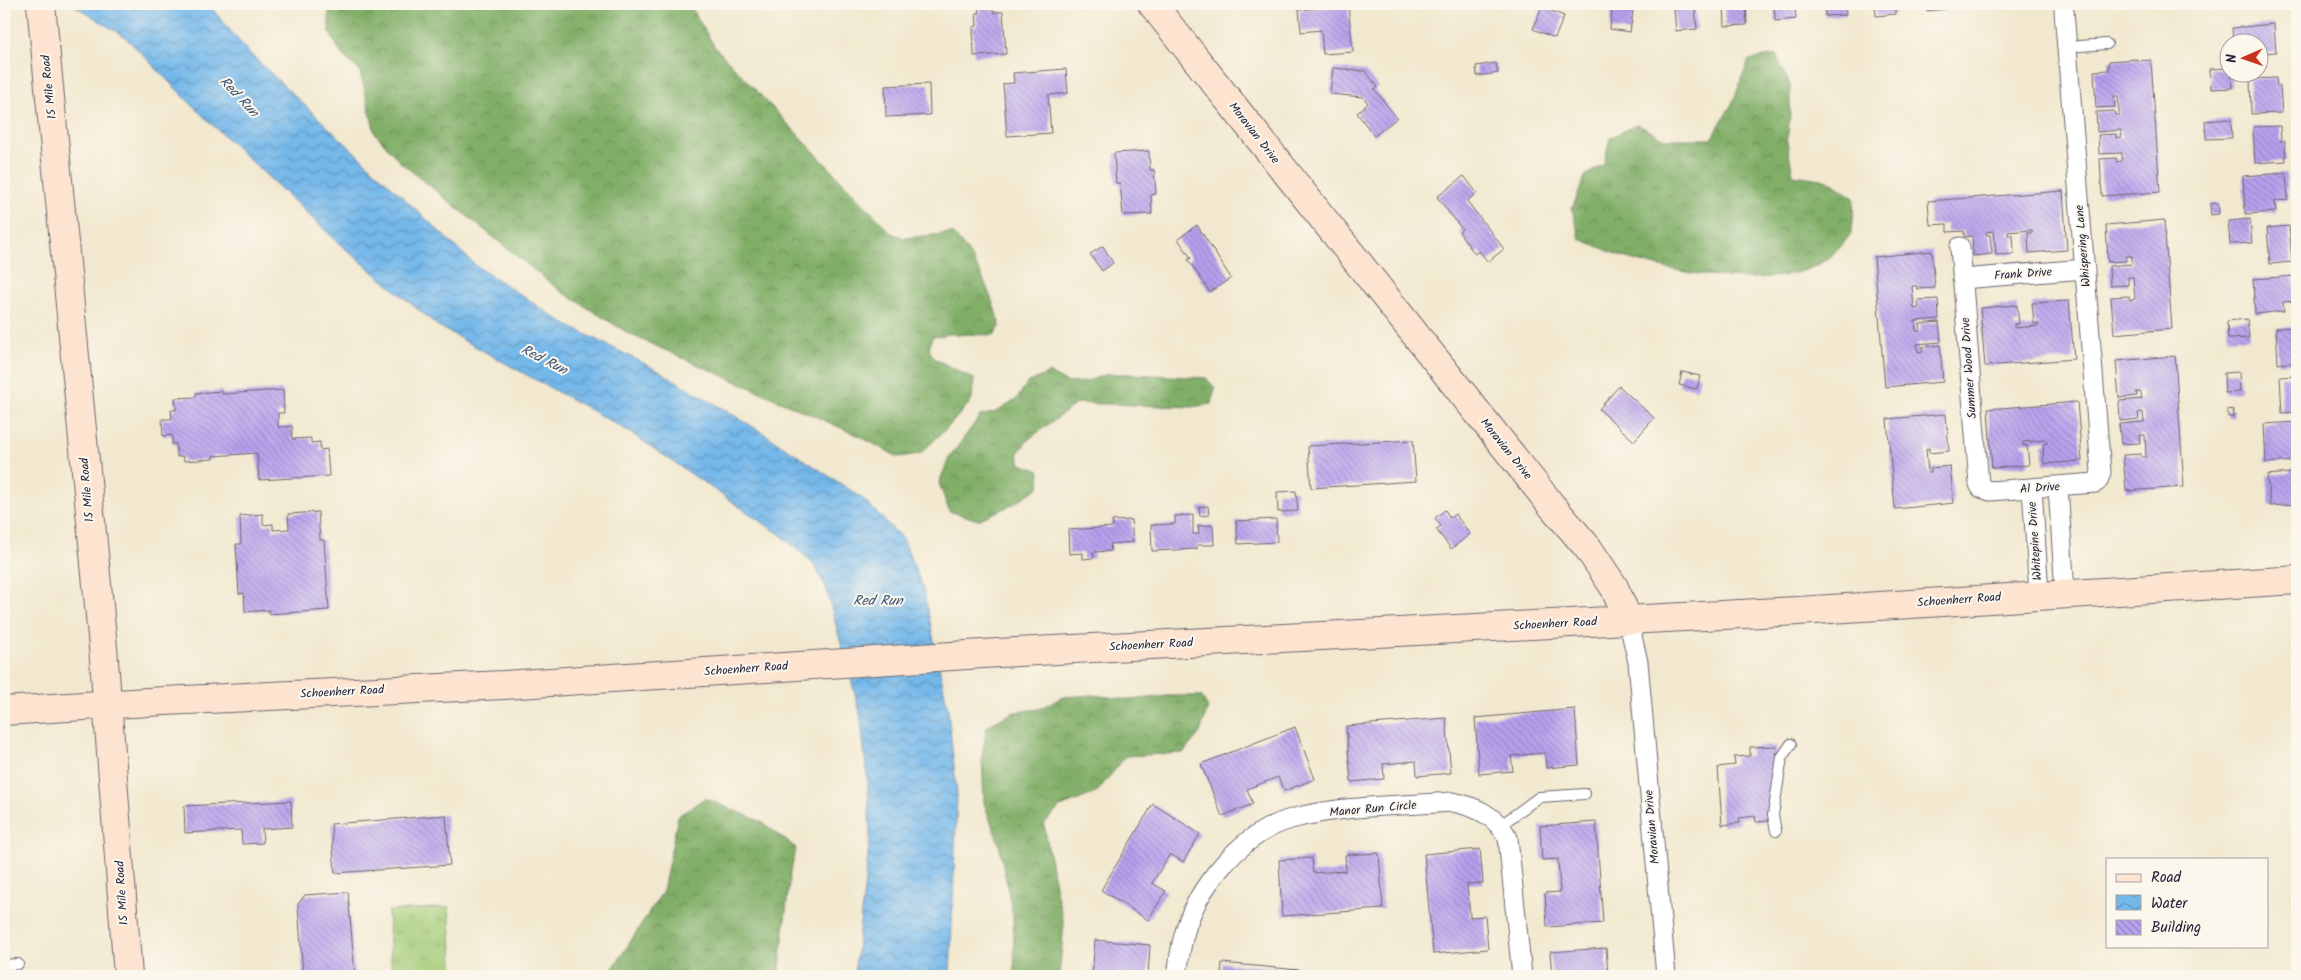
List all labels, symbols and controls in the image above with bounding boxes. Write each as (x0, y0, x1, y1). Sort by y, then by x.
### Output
north arrow (2218, 32, 2268, 82)
street label: 15 Mile Road (36, 53, 62, 120)
text: N (2221, 53, 2243, 63)
water label: Red Run (214, 71, 265, 124)
street label: Moravian Drive (1224, 98, 1285, 169)
street label: Whispering Lane (2070, 203, 2096, 288)
street label: Frank Drive (1994, 262, 2053, 285)
street label: Summer Wood Drive (1956, 316, 1982, 419)
water label: Red Run (517, 339, 572, 382)
street label: Moravian Drive (1475, 414, 1537, 484)
street label: 15 Mile Road (75, 456, 99, 523)
street label: Al Drive (2019, 477, 2061, 499)
street label: Whitepine Drive (2023, 500, 2047, 581)
street label: Schoenherr Road (1916, 588, 2003, 612)
water label: Red Run (853, 590, 904, 612)
street label: Schoenherr Road (1513, 612, 1598, 636)
street label: Schoenherr Road (1109, 633, 1194, 657)
street label: Schoenherr Road (703, 657, 790, 681)
street label: Schoenherr Road (300, 680, 385, 704)
street label: Moravian Drive (1639, 789, 1665, 865)
street label: Manor Run Circle (1329, 796, 1418, 822)
legend (2106, 858, 2268, 948)
street label: 15 Mile Road (110, 859, 134, 926)
text: Road (2151, 866, 2182, 890)
text: Water (2151, 892, 2188, 916)
text: Building (2151, 916, 2201, 940)

